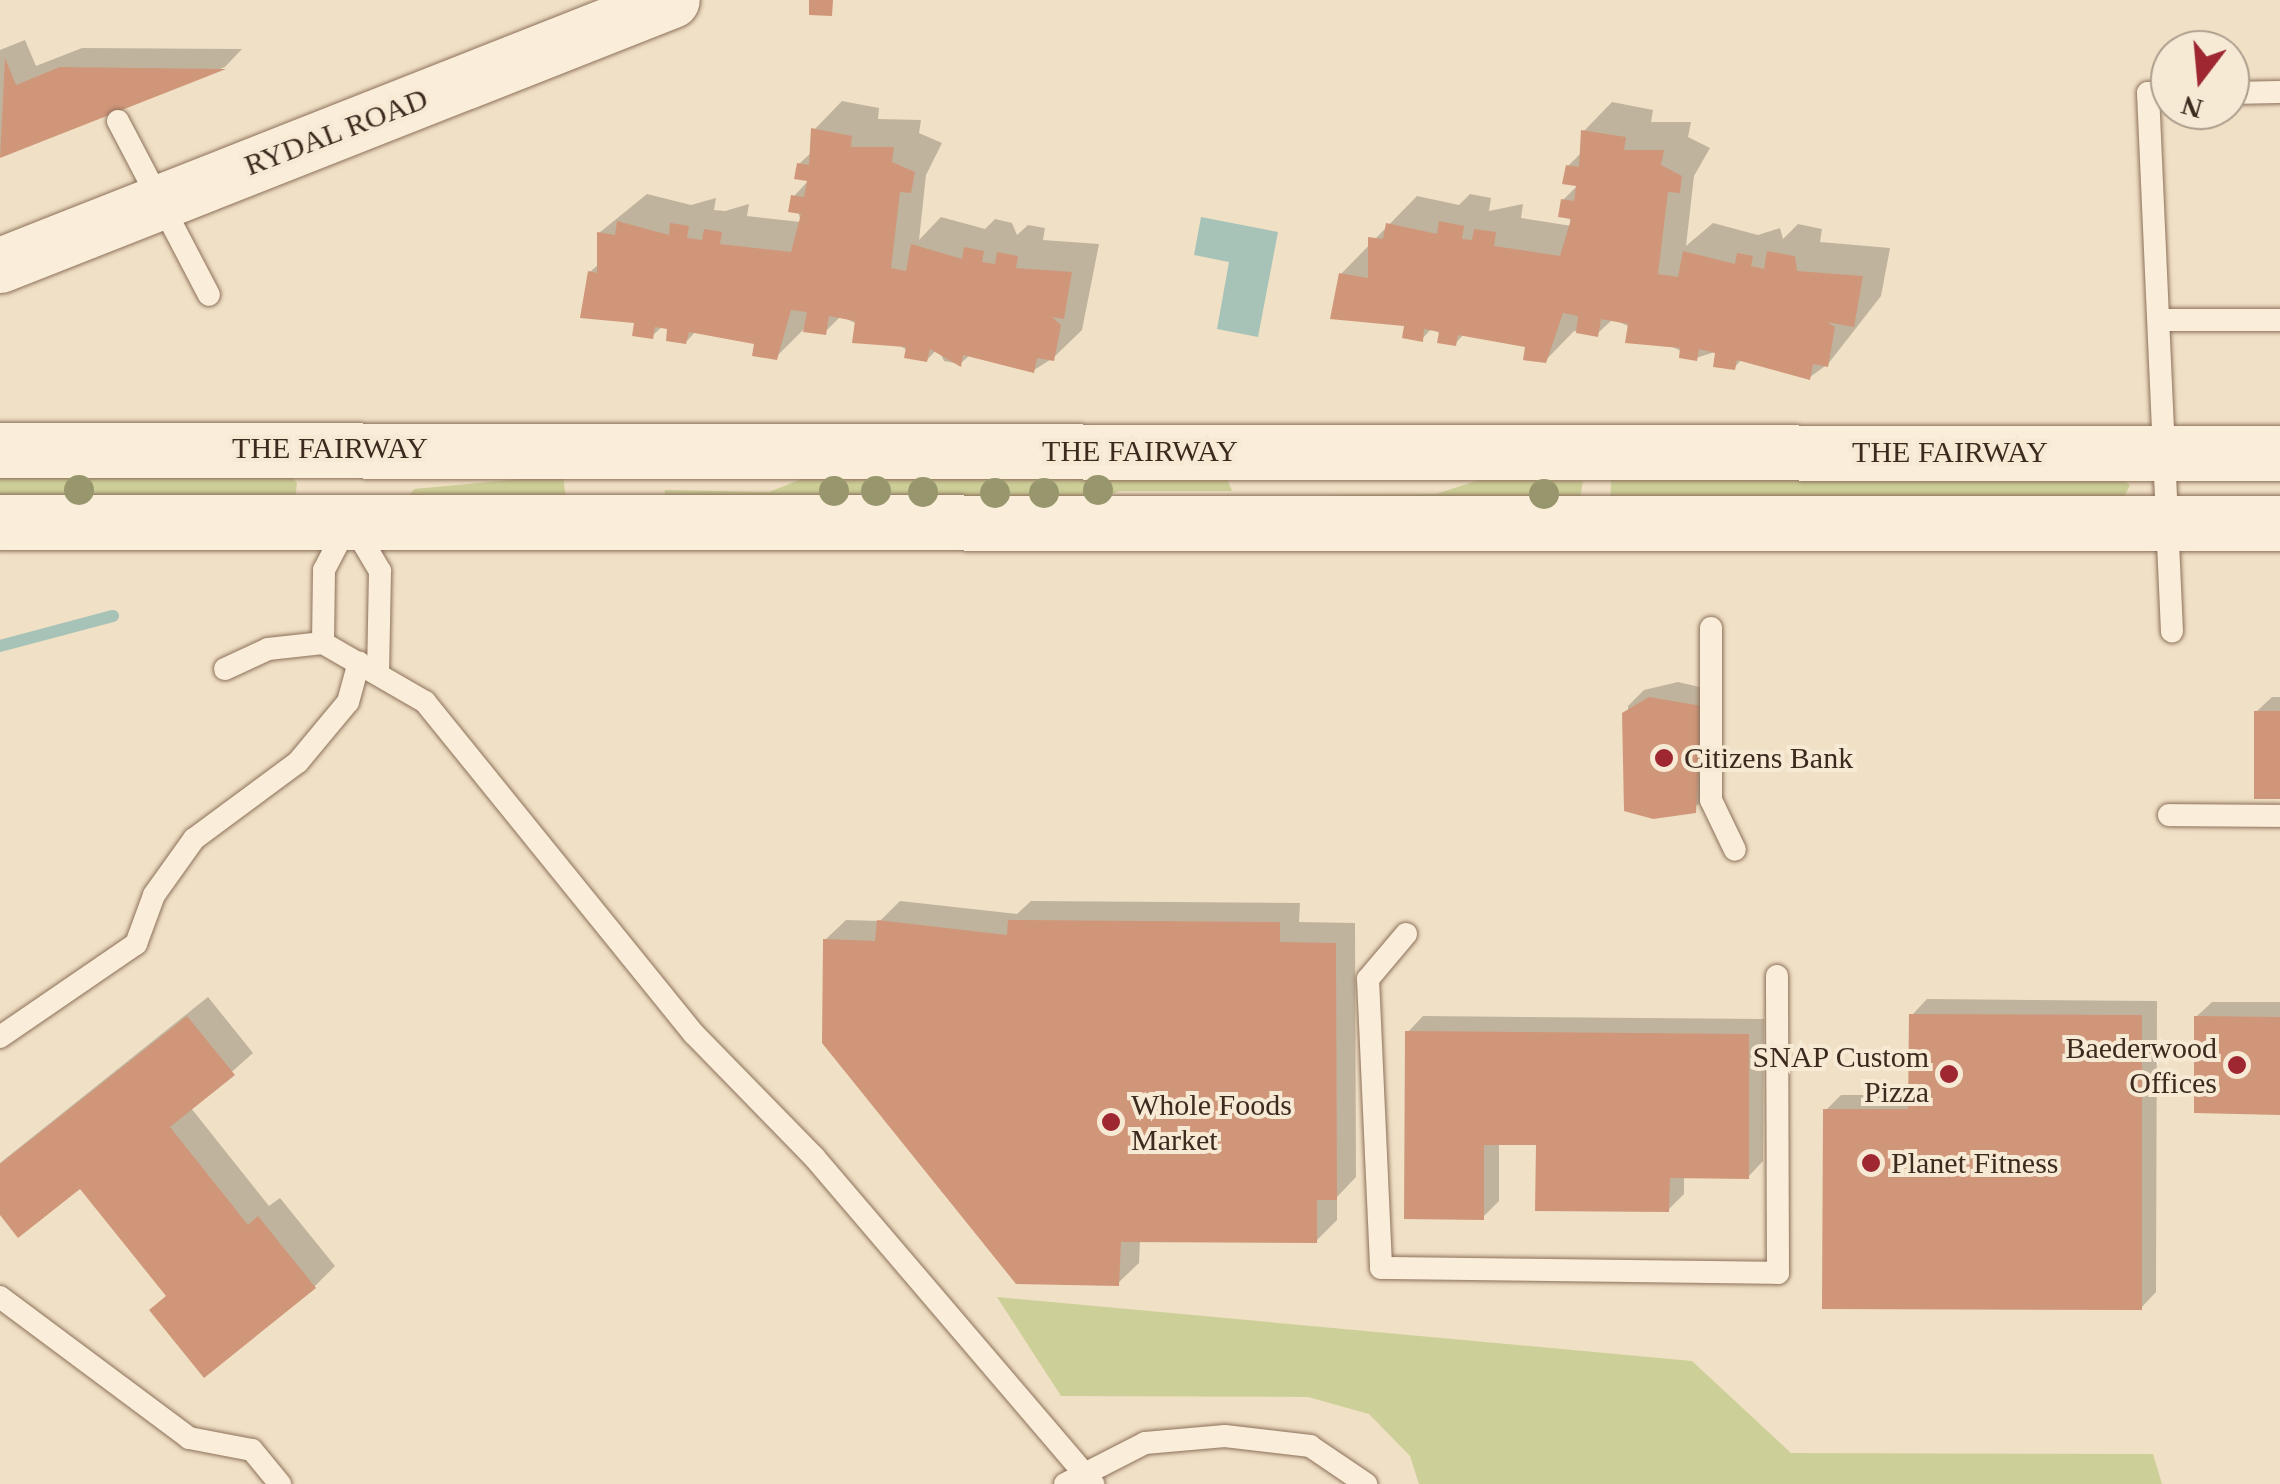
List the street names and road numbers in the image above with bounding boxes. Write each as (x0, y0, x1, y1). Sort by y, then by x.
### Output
street label: RYDAL ROAD (239, 80, 433, 184)
street label: THE FAIRWAY (232, 430, 428, 466)
street label: THE FAIRWAY (1042, 433, 1238, 469)
street label: THE FAIRWAY (1852, 434, 2048, 470)

